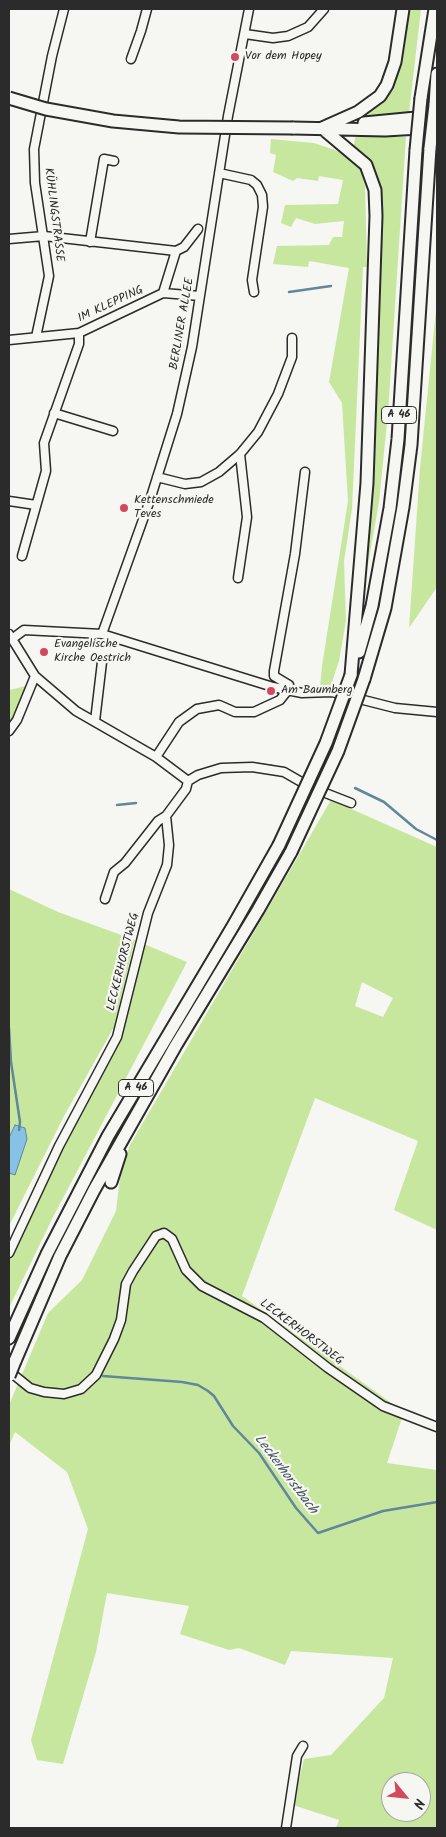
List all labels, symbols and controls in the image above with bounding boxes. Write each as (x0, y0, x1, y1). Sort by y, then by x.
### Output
place label: Vor dem Hopey (245, 50, 322, 64)
marker: Vor dem Hopey (229, 51, 241, 63)
street label: KÜHLINGSTRASSE (40, 167, 66, 263)
street label: BERLINER ALLEE (168, 277, 198, 371)
street label: IM KLEPPING (76, 283, 146, 327)
road number: A 46 (382, 406, 416, 424)
place label: Kettenschmiede Teves (134, 494, 214, 522)
marker: Kettenschmiede Teves (118, 502, 130, 514)
place label: Evangelische Kirche Oestrich (54, 638, 131, 666)
marker: Evangelische Kirche Oestrich (38, 646, 50, 658)
place label: Am Baumberg (281, 684, 353, 698)
marker: Am Baumberg (265, 685, 277, 697)
street label: LECKERHORSTWEG (105, 911, 143, 1013)
road number: A 46 (118, 1080, 154, 1096)
street label: LECKERHORSTWEG (256, 1297, 346, 1369)
water label: Leckerhorstbach (250, 1432, 320, 1518)
north arrow (381, 1772, 431, 1822)
text: N (407, 1795, 430, 1813)

